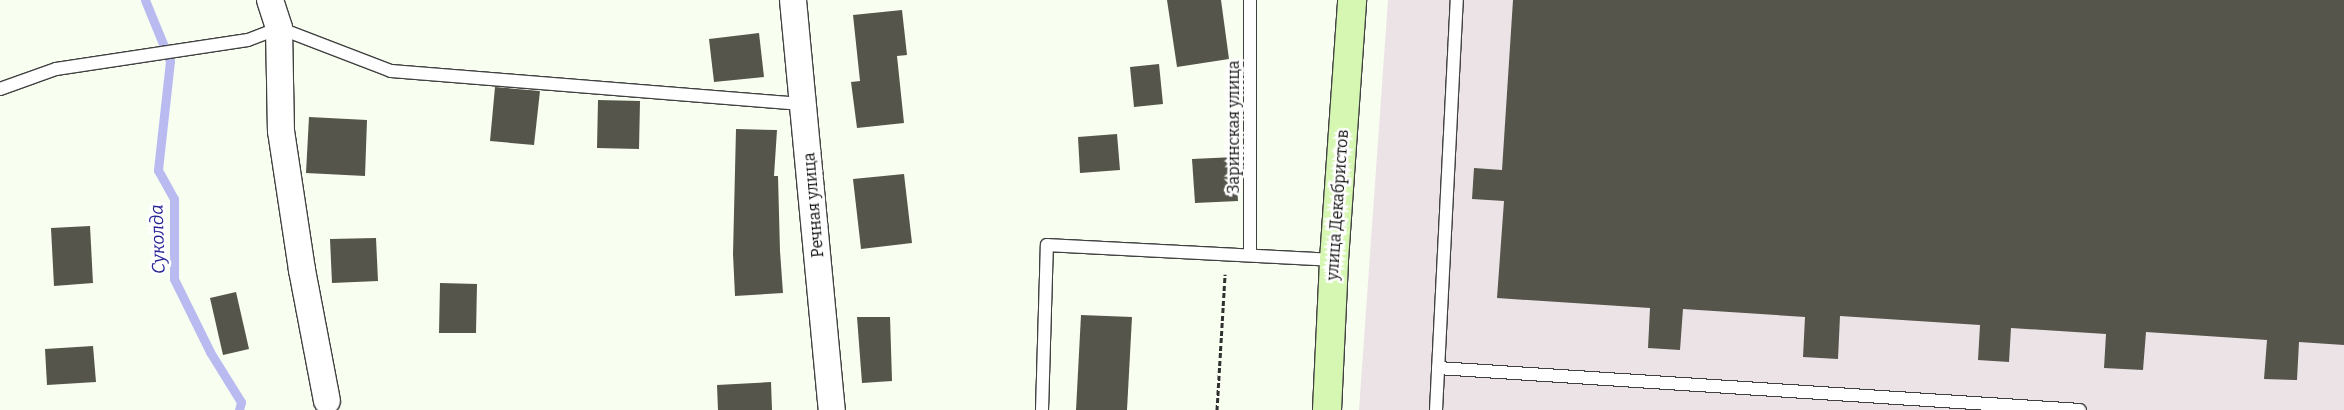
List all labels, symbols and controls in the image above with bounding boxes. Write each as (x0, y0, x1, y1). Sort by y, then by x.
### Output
street label: Заринская улица (1224, 60, 1244, 194)
street label: улица Декабристов (1323, 129, 1353, 281)
street label: Речная улица (800, 152, 828, 258)
water label: Суколда (146, 204, 170, 274)

